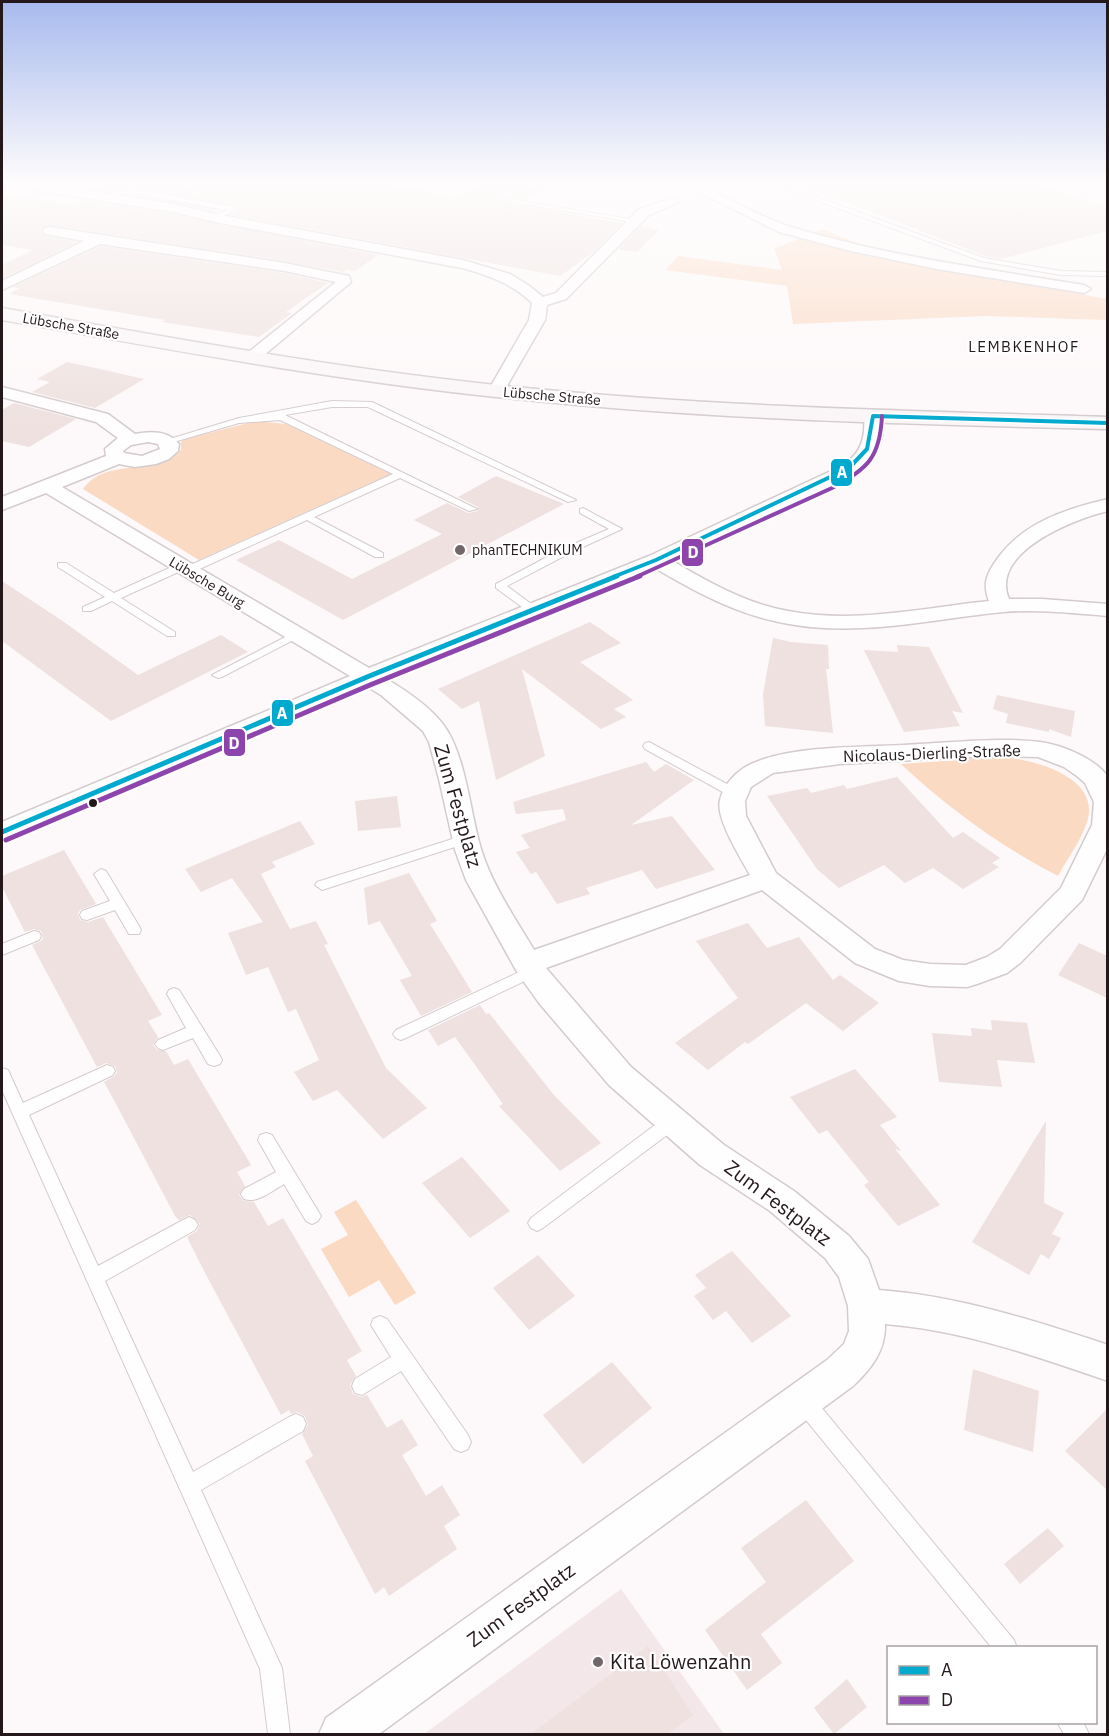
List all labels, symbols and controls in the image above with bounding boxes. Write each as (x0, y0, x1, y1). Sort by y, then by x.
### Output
street label: Lübsche Straße (21, 309, 121, 343)
district label: LEMBKENHOF (968, 337, 1080, 356)
street label: Lübsche Straße (502, 383, 602, 409)
line badge: A (830, 458, 853, 487)
text: A (837, 462, 848, 482)
line badge: D (681, 538, 704, 567)
place label: phanTECHNIKUM (472, 541, 583, 559)
text: D (687, 542, 699, 562)
marker: phanTECHNIKUM (453, 543, 467, 557)
street label: Lübsche Burg (166, 552, 249, 612)
line badge: A (271, 699, 294, 727)
text: A (277, 703, 288, 723)
line badge: D (223, 728, 246, 757)
text: D (228, 733, 240, 753)
street label: Nicolaus-Dierling-Straße (843, 740, 1021, 766)
street label: Zum Festplatz (428, 741, 489, 871)
unlabelled marker (87, 797, 99, 809)
street label: Zum Festplatz (719, 1154, 837, 1252)
street label: Zum Festplatz (461, 1556, 580, 1653)
legend (887, 1646, 1097, 1724)
place label: Kita Löwenzahn (610, 1648, 751, 1675)
marker: Kita Löwenzahn (591, 1655, 605, 1669)
text: A (941, 1658, 953, 1681)
text: D (941, 1688, 953, 1711)

